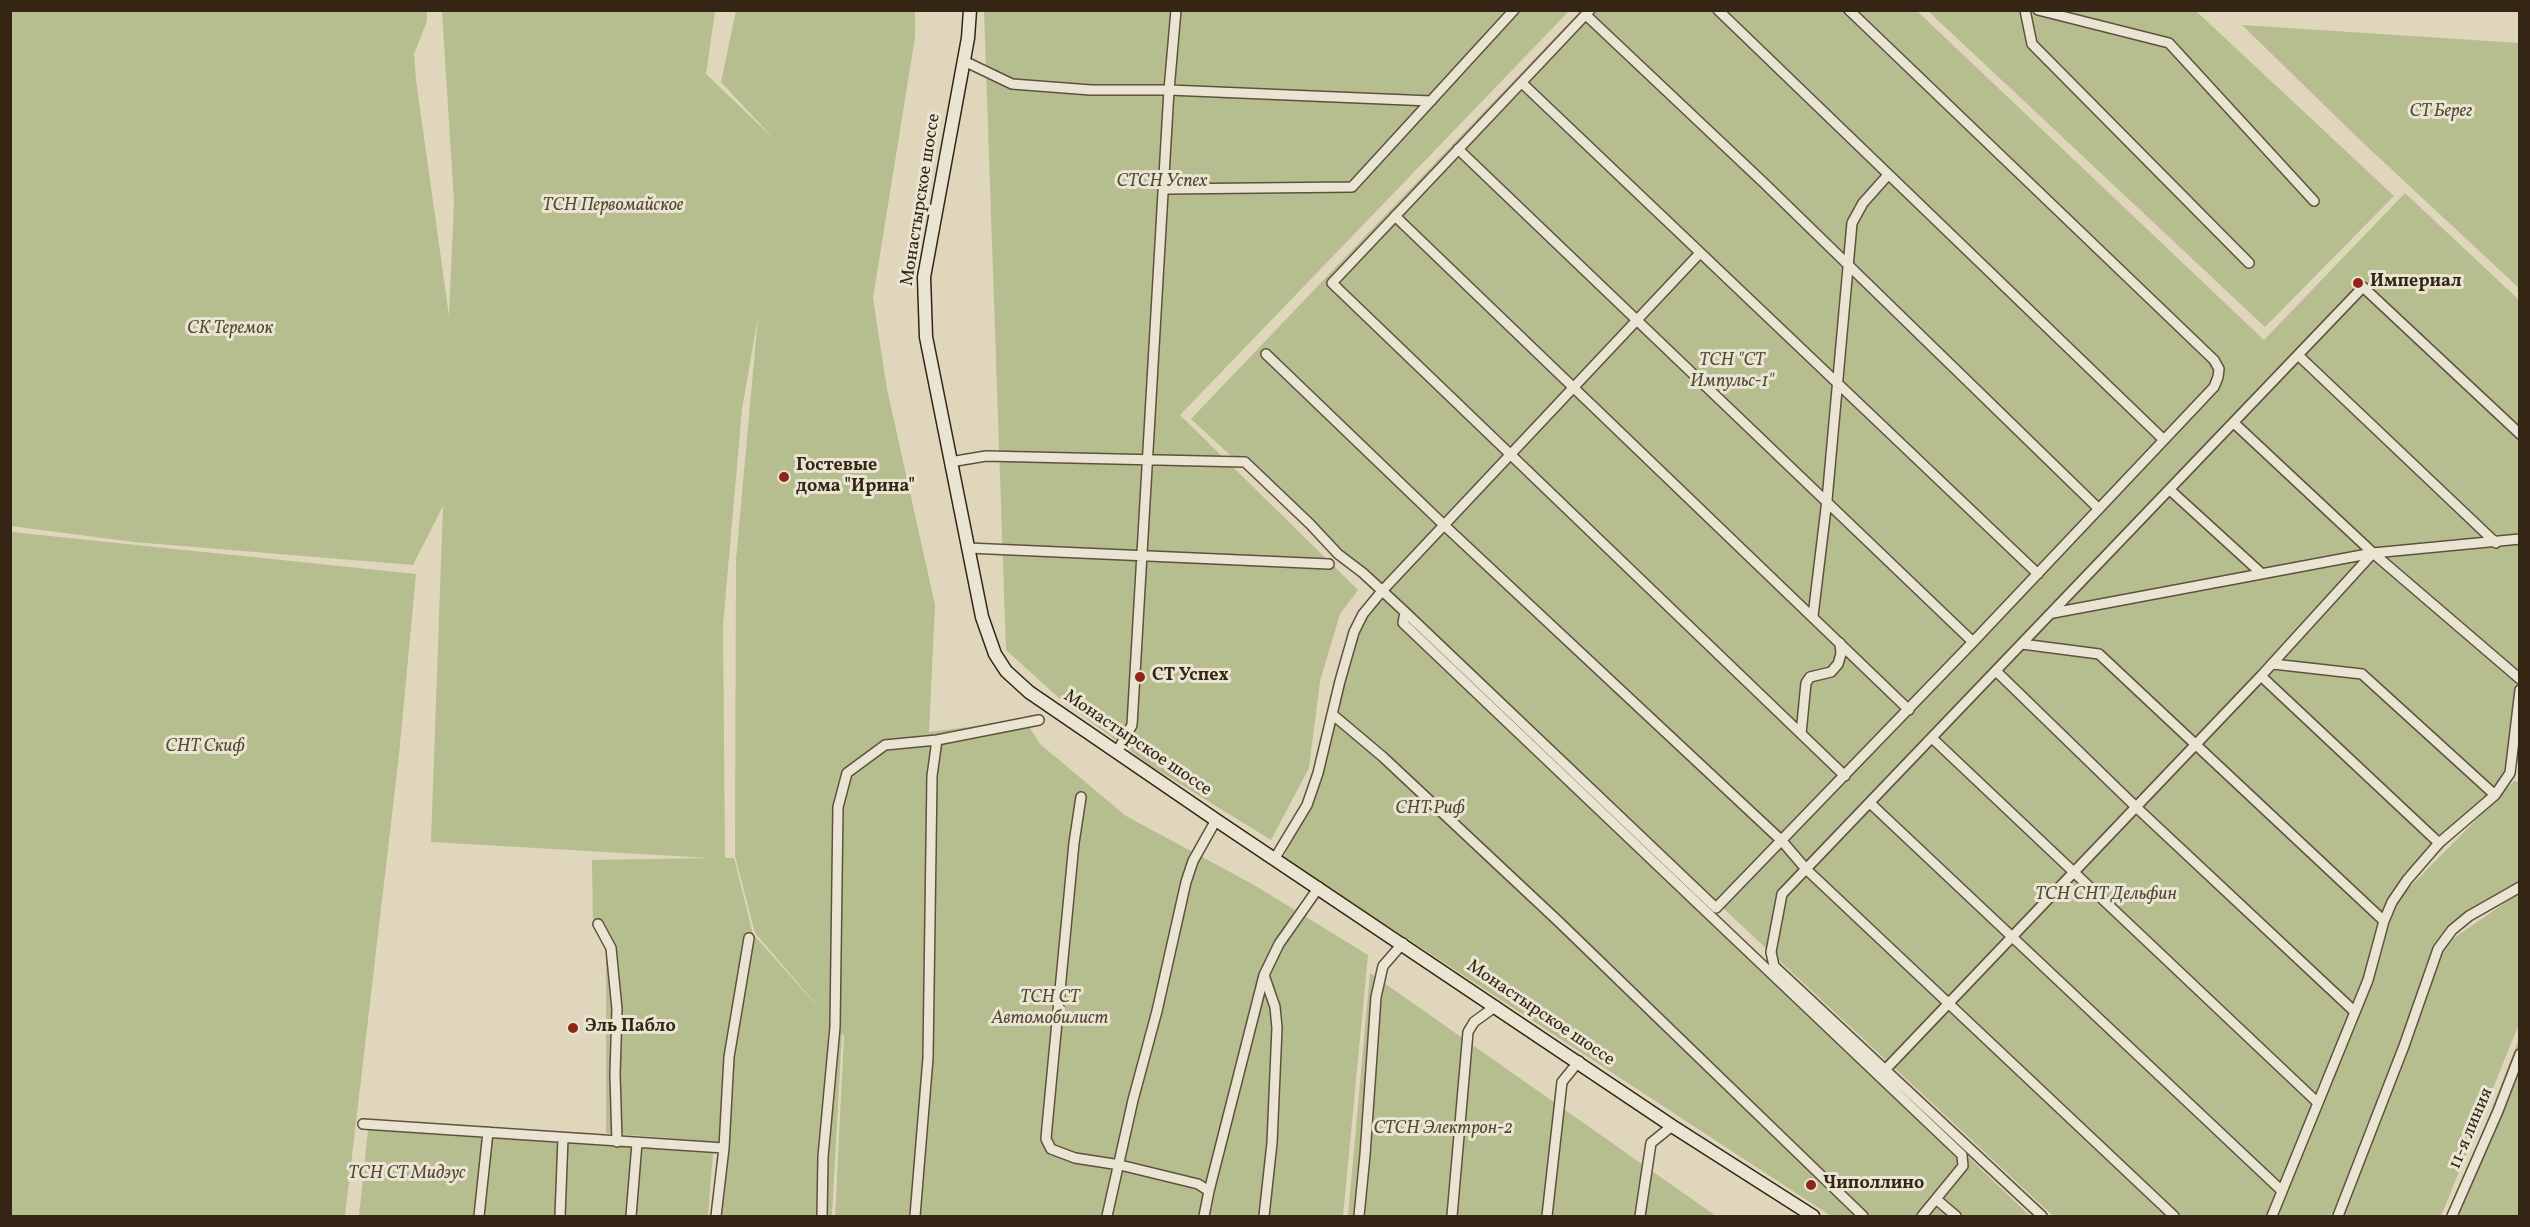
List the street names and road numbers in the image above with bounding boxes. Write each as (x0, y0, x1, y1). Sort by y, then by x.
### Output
street label: Монастырское шоссе (898, 112, 946, 288)
street label: Монастырское шоссе (1059, 686, 1215, 802)
street label: Монастырское шоссе (1462, 956, 1618, 1072)
street label: 11-я линия (2445, 1085, 2499, 1173)

